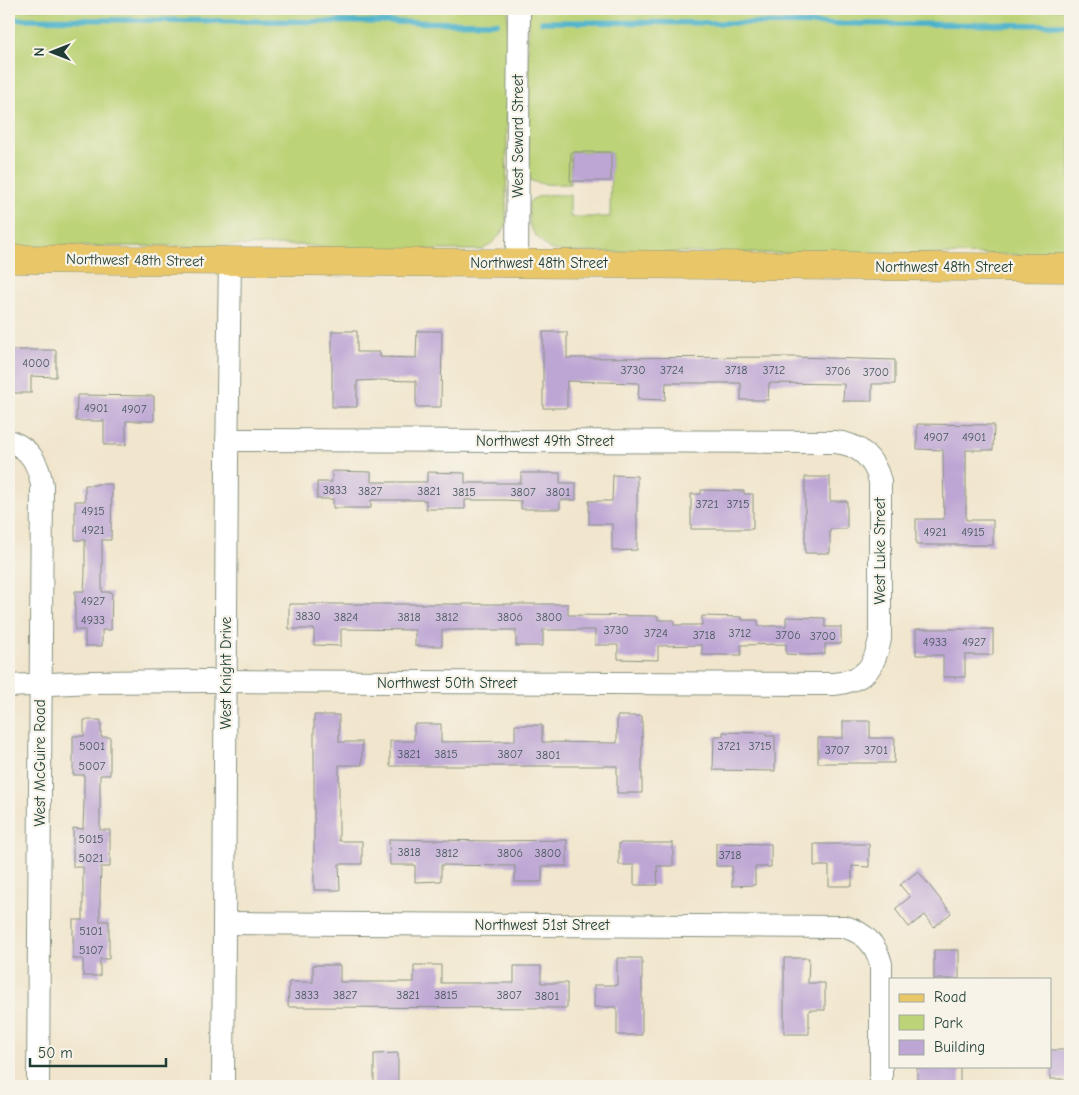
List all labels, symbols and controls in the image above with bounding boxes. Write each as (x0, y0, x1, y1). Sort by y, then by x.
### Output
north arrow (28, 28, 78, 78)
text: N (31, 47, 48, 57)
street label: West Seward Street (509, 74, 527, 198)
street label: Northwest 48th Street (66, 250, 205, 270)
street label: Northwest 48th Street (470, 254, 609, 272)
street label: Northwest 48th Street (875, 258, 1014, 276)
house number: 4000 (22, 356, 50, 370)
house number: 3730 (620, 363, 646, 377)
house number: 3724 (660, 363, 684, 377)
house number: 3718 (725, 363, 747, 377)
house number: 3712 (763, 363, 785, 377)
house number: 3706 (825, 364, 851, 378)
house number: 3700 (863, 365, 889, 379)
house number: 4901 (84, 401, 108, 415)
house number: 4907 (121, 402, 147, 416)
house number: 4907 (923, 430, 949, 444)
house number: 4901 (962, 430, 986, 444)
street label: Northwest 49th Street (476, 432, 615, 450)
house number: 3833 (323, 483, 347, 497)
house number: 3827 (358, 484, 382, 498)
house number: 3821 (417, 484, 441, 498)
house number: 3815 (452, 485, 476, 499)
house number: 3807 (510, 485, 536, 499)
house number: 3801 (546, 485, 570, 499)
house number: 3721 (696, 497, 719, 511)
house number: 3715 (726, 497, 750, 511)
street label: West Luke Street (871, 497, 889, 605)
house number: 4915 (81, 504, 105, 518)
house number: 4921 (81, 523, 105, 537)
house number: 4921 (923, 525, 947, 539)
house number: 4915 (961, 525, 985, 539)
house number: 4927 (81, 594, 105, 608)
house number: 3830 (295, 609, 321, 623)
house number: 3824 (334, 610, 358, 624)
house number: 3818 (397, 610, 421, 624)
house number: 3812 (435, 610, 459, 624)
house number: 3806 (497, 610, 523, 624)
house number: 3800 (536, 610, 562, 624)
house number: 4933 (81, 613, 105, 627)
street label: West Knight Drive (217, 616, 235, 729)
house number: 3730 (603, 623, 629, 637)
house number: 3724 (644, 626, 668, 640)
house number: 3712 (729, 626, 751, 640)
house number: 3718 (693, 628, 715, 642)
house number: 3706 (775, 628, 801, 642)
house number: 3700 (810, 629, 836, 643)
house number: 4933 (923, 635, 947, 649)
house number: 4927 (962, 635, 986, 649)
street label: Northwest 50th Street (377, 674, 518, 692)
street label: West McGuire Road (31, 699, 49, 827)
house number: 5001 (79, 739, 105, 753)
house number: 3721 (718, 739, 741, 753)
house number: 3715 (748, 739, 772, 753)
house number: 3707 (825, 743, 850, 757)
house number: 3701 (864, 743, 888, 757)
house number: 3821 (397, 747, 421, 761)
house number: 3815 (434, 747, 458, 761)
house number: 3807 (497, 747, 523, 761)
house number: 3801 (536, 748, 560, 762)
house number: 5007 (79, 759, 106, 773)
house number: 5015 (78, 832, 104, 846)
house number: 3818 (397, 845, 421, 859)
house number: 3812 (435, 846, 459, 860)
house number: 3806 (497, 846, 523, 860)
house number: 3800 (535, 846, 561, 860)
house number: 3718 (719, 848, 741, 862)
house number: 5021 (79, 851, 104, 865)
street label: Northwest 51st Street (474, 916, 610, 934)
house number: 5101 (79, 924, 103, 938)
house number: 5107 (79, 943, 103, 957)
legend (889, 978, 1052, 1068)
house number: 3833 (295, 988, 319, 1002)
house number: 3827 (333, 988, 357, 1002)
house number: 3821 (396, 988, 420, 1002)
house number: 3815 (434, 988, 458, 1002)
house number: 3807 (496, 988, 522, 1002)
text: Road (934, 988, 966, 1006)
house number: 3801 (535, 989, 559, 1003)
text: Park (934, 1014, 963, 1032)
scale bar (30, 1035, 166, 1067)
text: Building (934, 1038, 985, 1056)
text: 50 m (38, 1044, 73, 1062)

